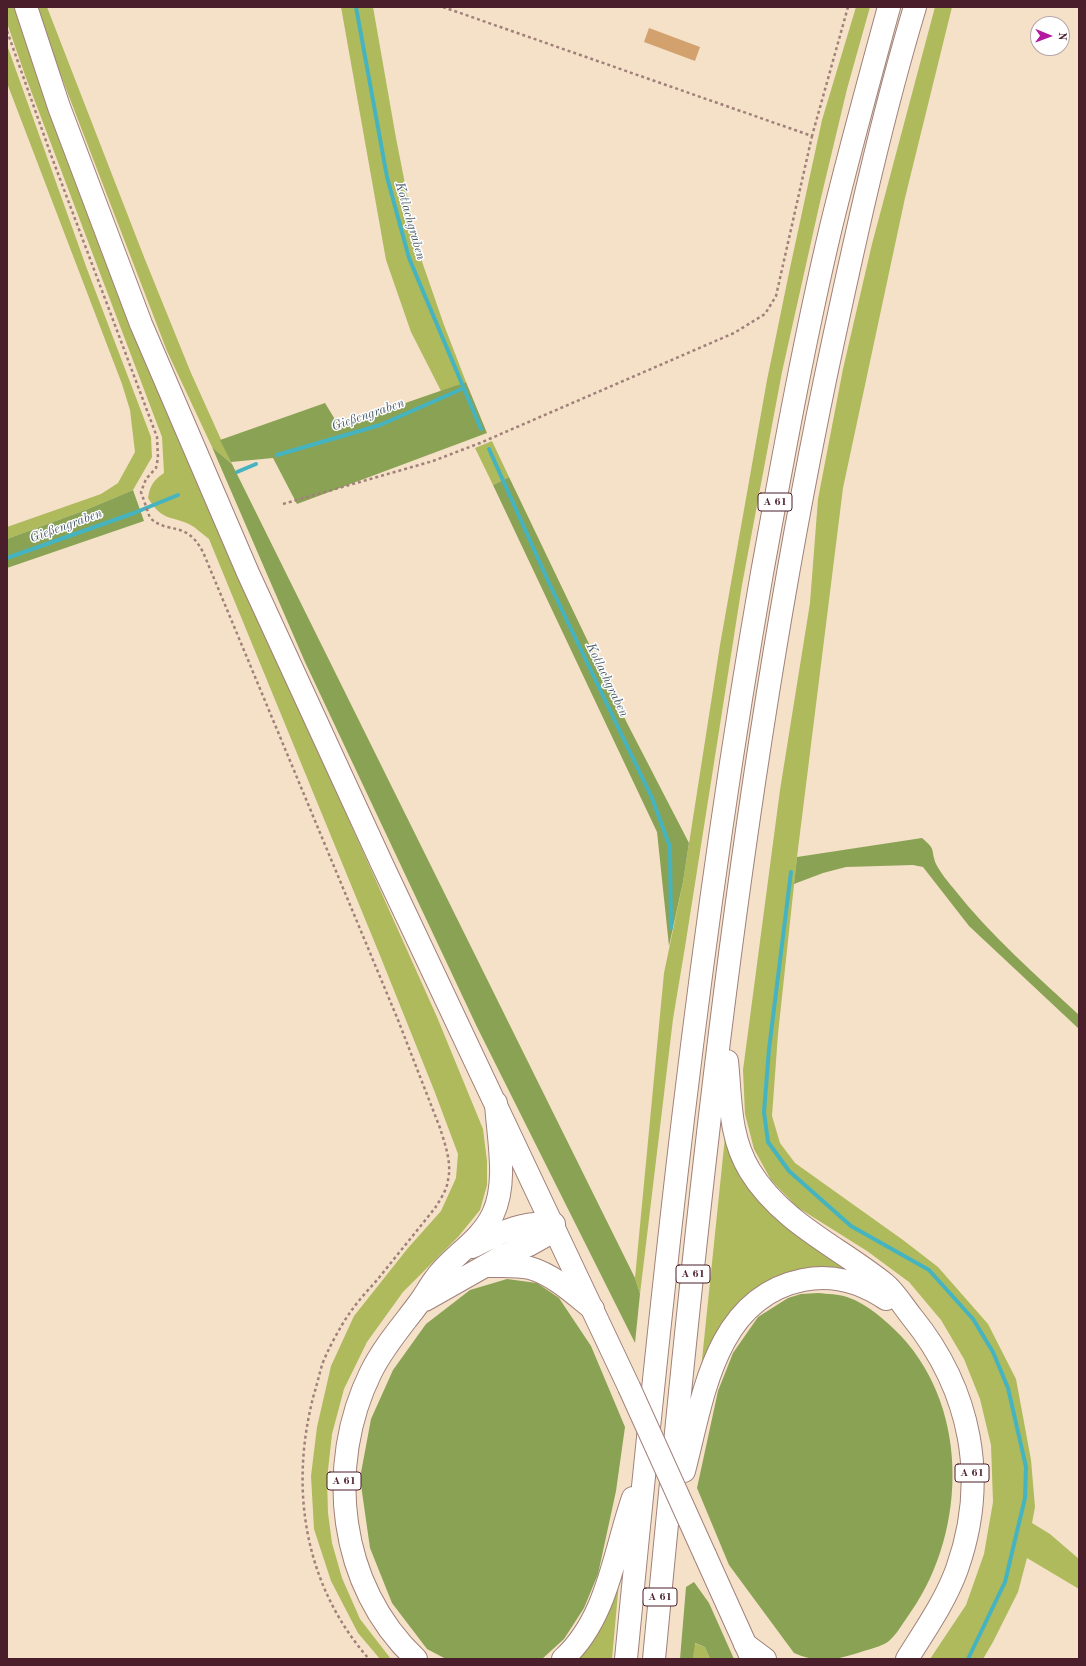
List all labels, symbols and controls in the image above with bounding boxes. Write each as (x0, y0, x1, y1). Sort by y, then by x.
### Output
north arrow (1030, 16, 1070, 56)
text: N (1056, 32, 1067, 40)
water label: Kotlachgraben (391, 180, 429, 262)
water label: Gießengraben (329, 395, 407, 435)
road number: A 61 (758, 493, 792, 511)
water label: Gießengraben (28, 506, 104, 546)
water label: Kotlachgraben (582, 640, 632, 720)
road number: A 61 (676, 1265, 710, 1283)
road number: A 61 (955, 1464, 989, 1482)
road number: A 61 (327, 1472, 361, 1490)
road number: A 61 (643, 1588, 677, 1606)

